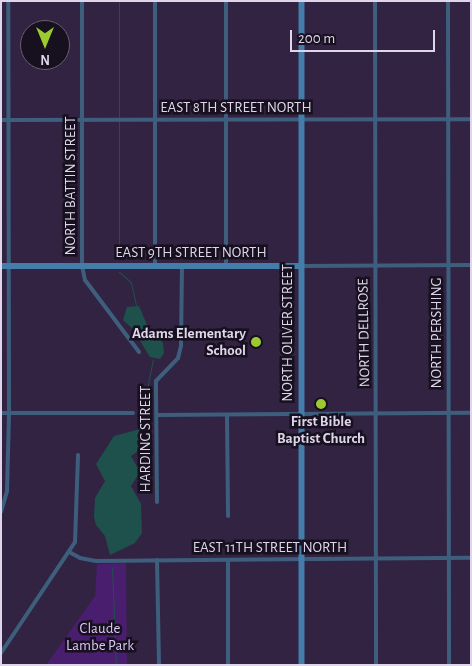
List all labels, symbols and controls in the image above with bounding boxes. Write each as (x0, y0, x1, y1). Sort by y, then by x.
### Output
north arrow (20, 20, 70, 70)
scale bar (292, 20, 437, 52)
text: 200 m (298, 31, 335, 46)
text: N (40, 52, 50, 66)
street label: EAST 8TH STREET NORTH (160, 99, 312, 117)
street label: NORTH BATTIN STREET (62, 116, 80, 256)
street label: EAST 9TH STREET NORTH (115, 244, 267, 262)
street label: NORTH OLIVER STREET (279, 264, 297, 402)
street label: NORTH PERSHING (428, 277, 446, 389)
street label: NORTH DELLROSE (354, 278, 374, 388)
place label: Adams Elementary School (132, 324, 246, 359)
marker: Adams Elementary School (250, 336, 262, 348)
street label: HARDING STREET (137, 386, 155, 492)
marker: First Bible Baptist Church (315, 398, 327, 410)
place label: First Bible Baptist Church (277, 412, 365, 447)
street label: EAST 11TH STREET NORTH (193, 539, 347, 557)
park label: Claude Lambe Park (66, 619, 134, 654)

